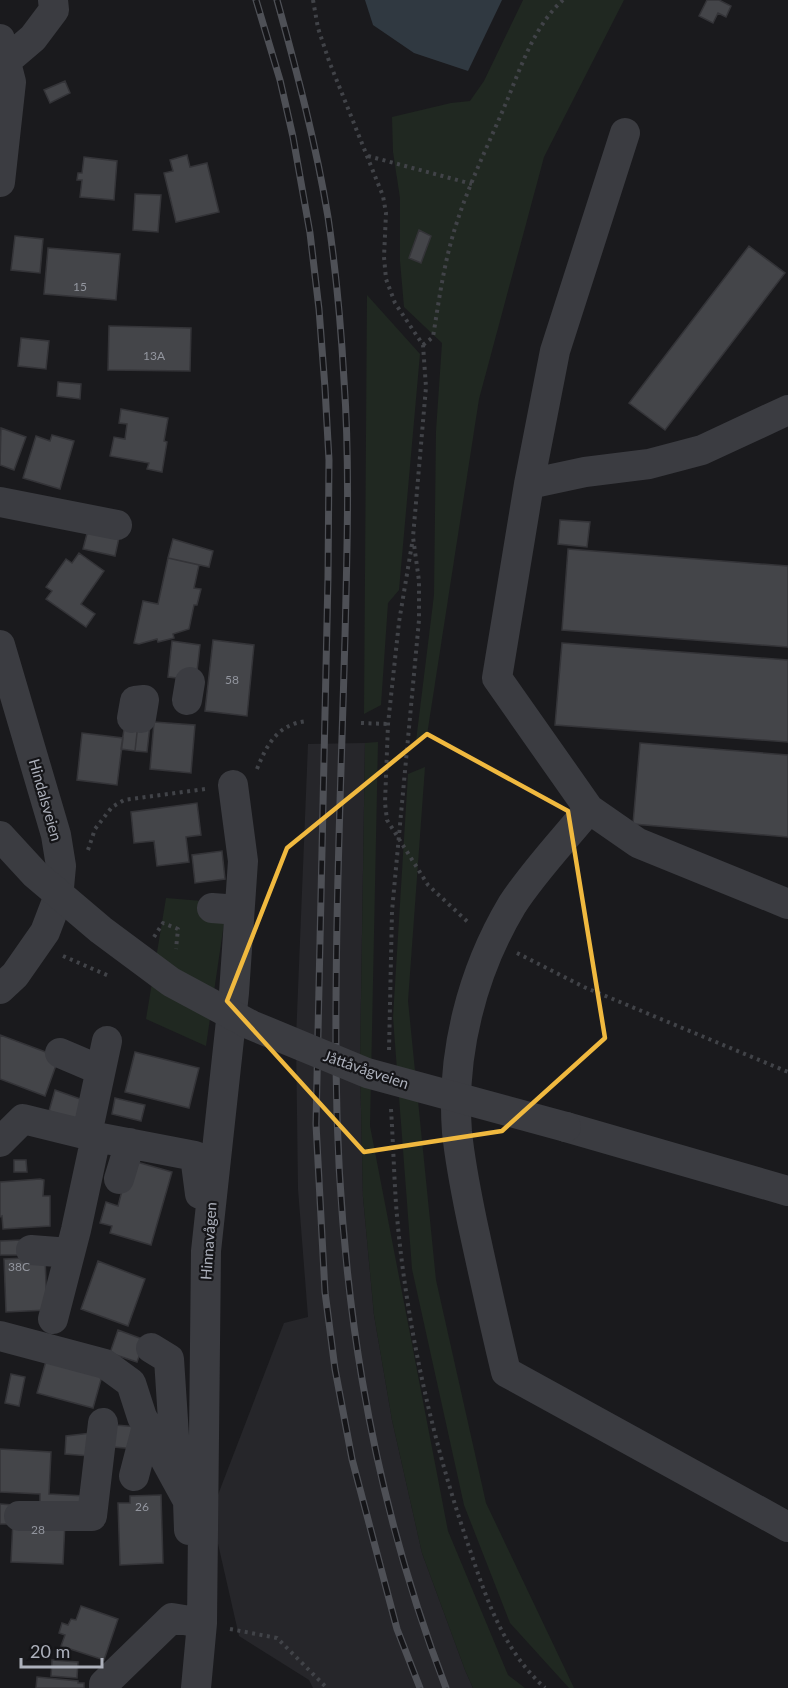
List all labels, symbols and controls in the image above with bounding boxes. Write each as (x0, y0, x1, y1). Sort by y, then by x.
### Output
house number: 15 (73, 279, 87, 294)
house number: 13A (143, 348, 166, 363)
house number: 58 (225, 672, 239, 687)
street label: Hindalsveien (26, 757, 66, 843)
street label: Jåttåvågveien (321, 1046, 411, 1092)
street label: Hinnavågen (196, 1201, 220, 1280)
house number: 38C (8, 1259, 30, 1274)
house number: 26 (135, 1499, 149, 1514)
house number: 28 (31, 1522, 45, 1537)
scale bar (21, 1631, 102, 1669)
text: 20 m (30, 1640, 70, 1662)

